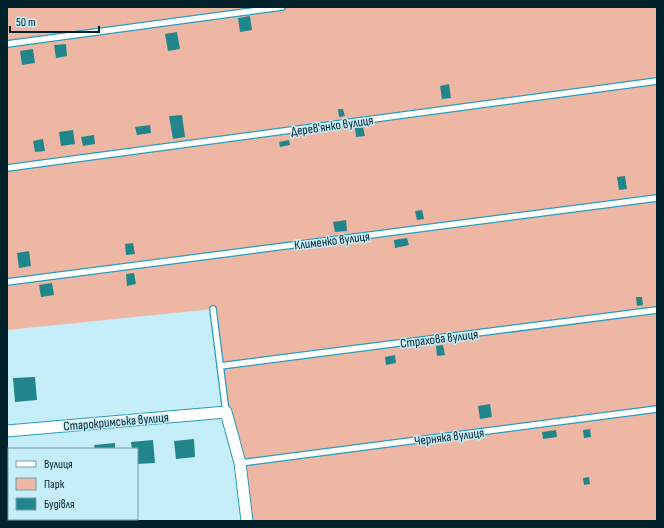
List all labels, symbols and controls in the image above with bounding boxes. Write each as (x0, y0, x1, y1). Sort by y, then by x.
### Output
scale bar (10, 8, 99, 34)
text: 50 m (16, 15, 36, 30)
street label: Дерев'янко вулиця (290, 112, 374, 140)
street label: Клименко вулиця (293, 228, 371, 254)
street label: Страхова вулиця (399, 326, 479, 352)
street label: Старокримська вулиця (63, 409, 169, 435)
street label: Черняка вулиця (413, 425, 485, 449)
legend (8, 448, 138, 520)
text: Вулиця (44, 457, 73, 472)
text: Парк (44, 477, 65, 492)
text: Будівля (44, 497, 75, 512)

